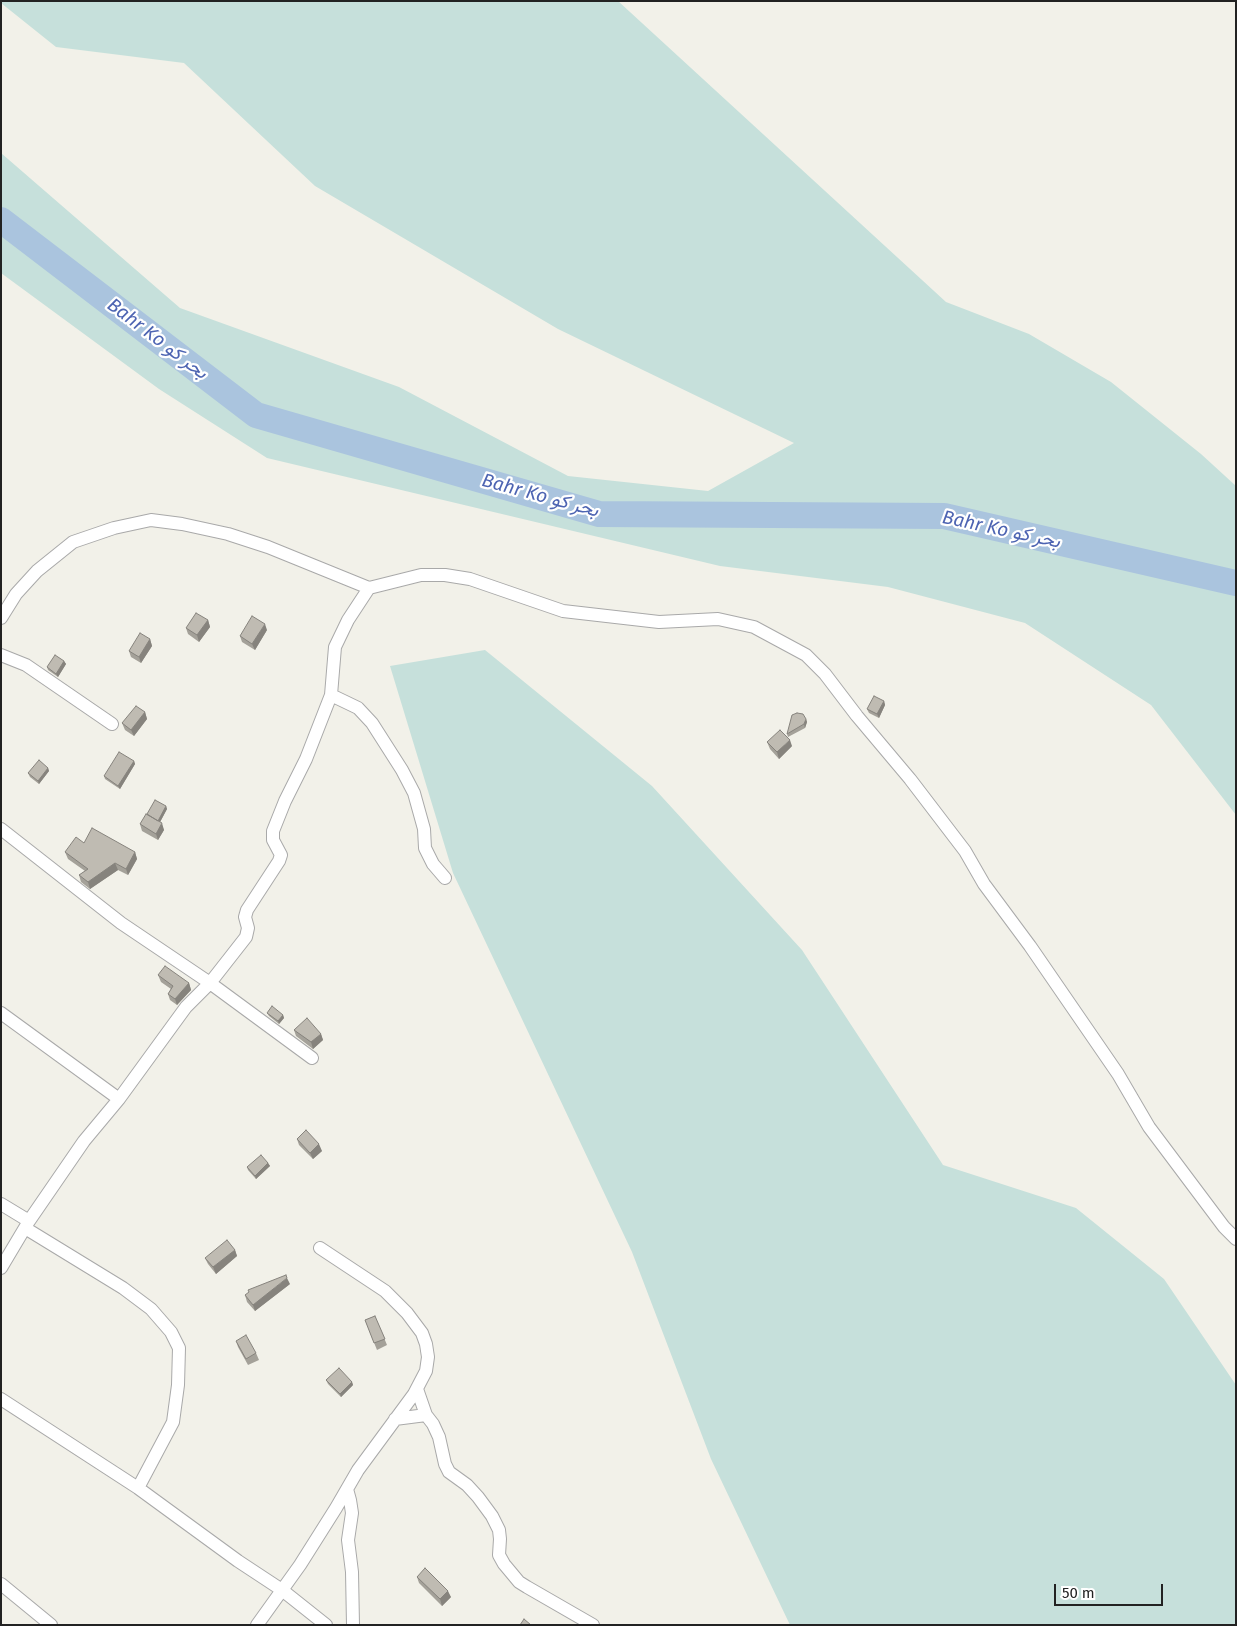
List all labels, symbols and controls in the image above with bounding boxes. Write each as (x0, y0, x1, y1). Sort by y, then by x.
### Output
water label: Bahr Ko بحر كو (102, 294, 212, 384)
water label: Bahr Ko بحر كو (479, 469, 601, 523)
water label: Bahr Ko بحر كو (940, 506, 1062, 554)
scale bar (1057, 1574, 1166, 1606)
text: 50 m (1062, 1584, 1095, 1602)

